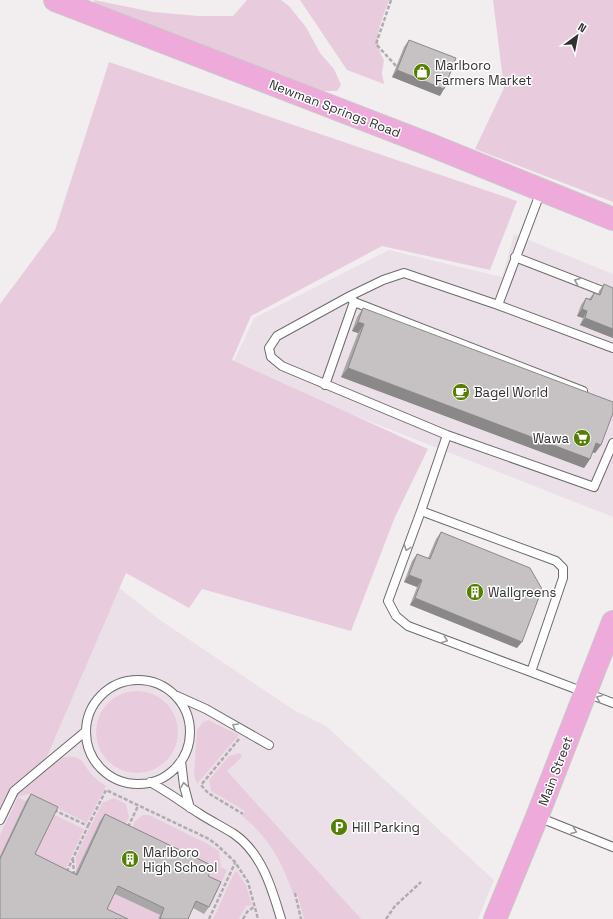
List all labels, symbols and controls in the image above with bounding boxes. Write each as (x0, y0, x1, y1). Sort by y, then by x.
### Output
north arrow (557, 16, 597, 56)
text: N (575, 20, 589, 35)
place label: Marlboro Farmers Market (435, 57, 532, 89)
shop icon: Marlboro Farmers Market (412, 62, 432, 82)
street label: Newman Springs Road (267, 76, 403, 141)
one-way arrow (573, 278, 581, 286)
cafe icon: Bagel World (451, 382, 471, 402)
place label: Bagel World (474, 384, 548, 401)
supermarket icon: Wawa (572, 428, 592, 448)
place label: Wawa (533, 430, 570, 447)
one-way arrow (404, 544, 412, 551)
building icon: Wallgreens (465, 582, 485, 602)
place label: Wallgreens (488, 584, 556, 601)
one-way arrow (442, 636, 449, 644)
one-way arrow (596, 694, 603, 702)
one-way arrow (232, 723, 239, 730)
street label: Main Street (534, 734, 576, 808)
one-way arrow (180, 781, 189, 788)
parking icon: Hill Parking (329, 817, 349, 837)
place label: Hill Parking (352, 819, 420, 836)
one-way arrow (570, 827, 577, 835)
place label: Marlboro High School (143, 844, 217, 876)
building icon: Marlboro High School (120, 849, 140, 869)

